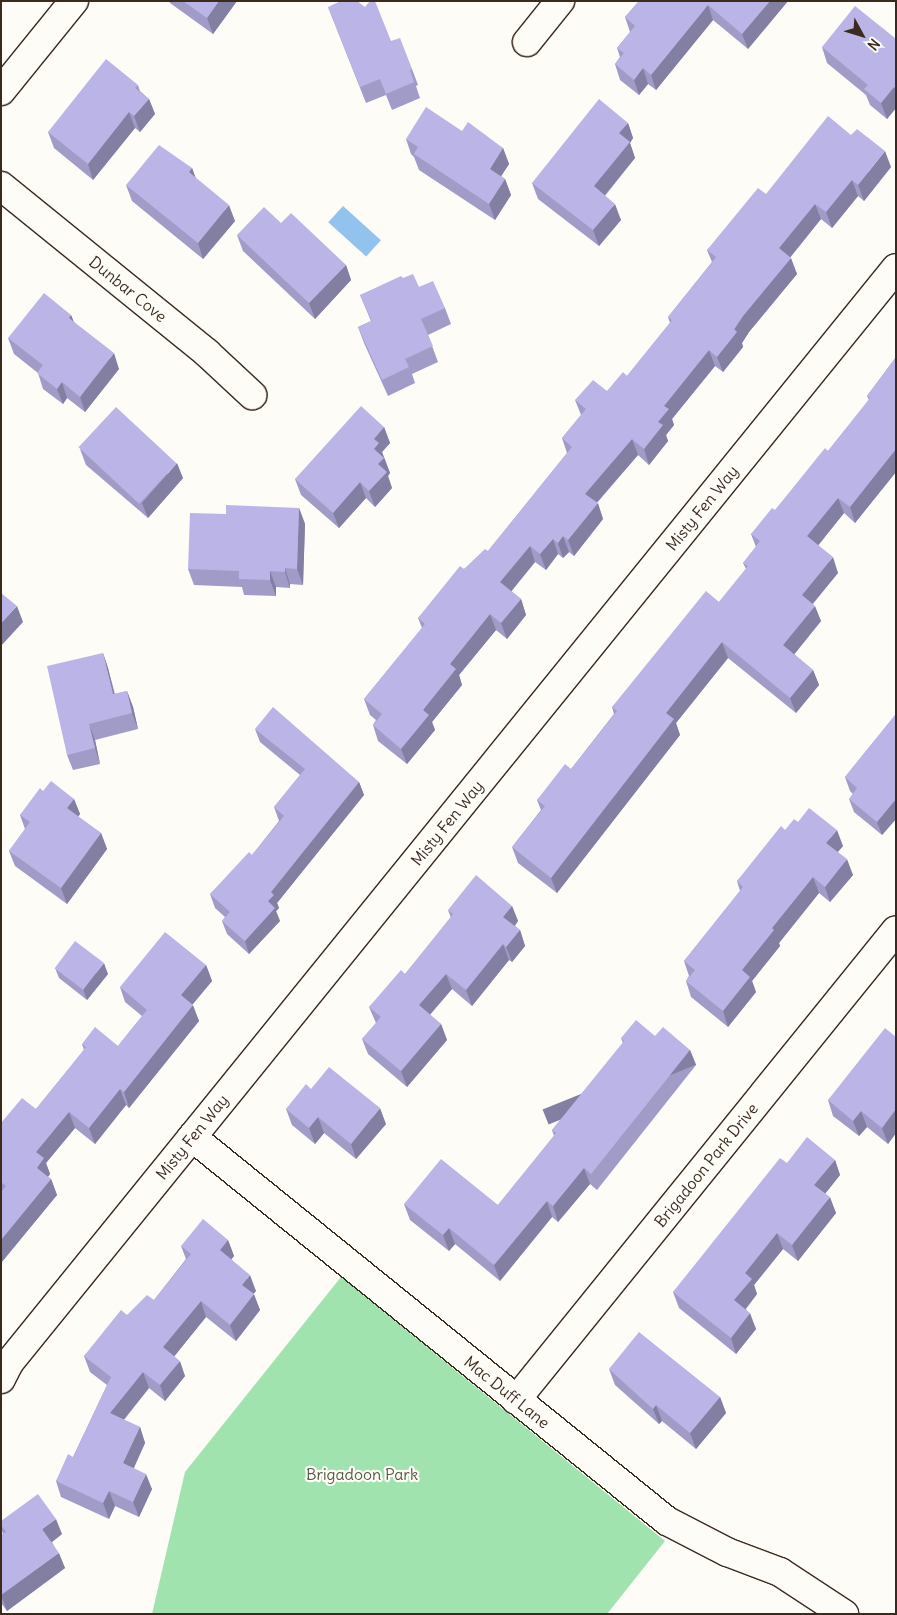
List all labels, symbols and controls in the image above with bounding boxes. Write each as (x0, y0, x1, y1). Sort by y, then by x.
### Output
north arrow (837, 10, 887, 60)
text: N (864, 35, 884, 54)
street label: Dunbar Cove (85, 252, 171, 326)
street label: Misty Fen Way (662, 462, 742, 554)
street label: Misty Fen Way (407, 777, 487, 869)
street label: Misty Fen Way (152, 1091, 232, 1183)
street label: Brigadoon Park Drive (650, 1099, 762, 1231)
street label: Mac Duff Lane (460, 1352, 554, 1432)
park label: Brigadoon Park (306, 1464, 418, 1484)

